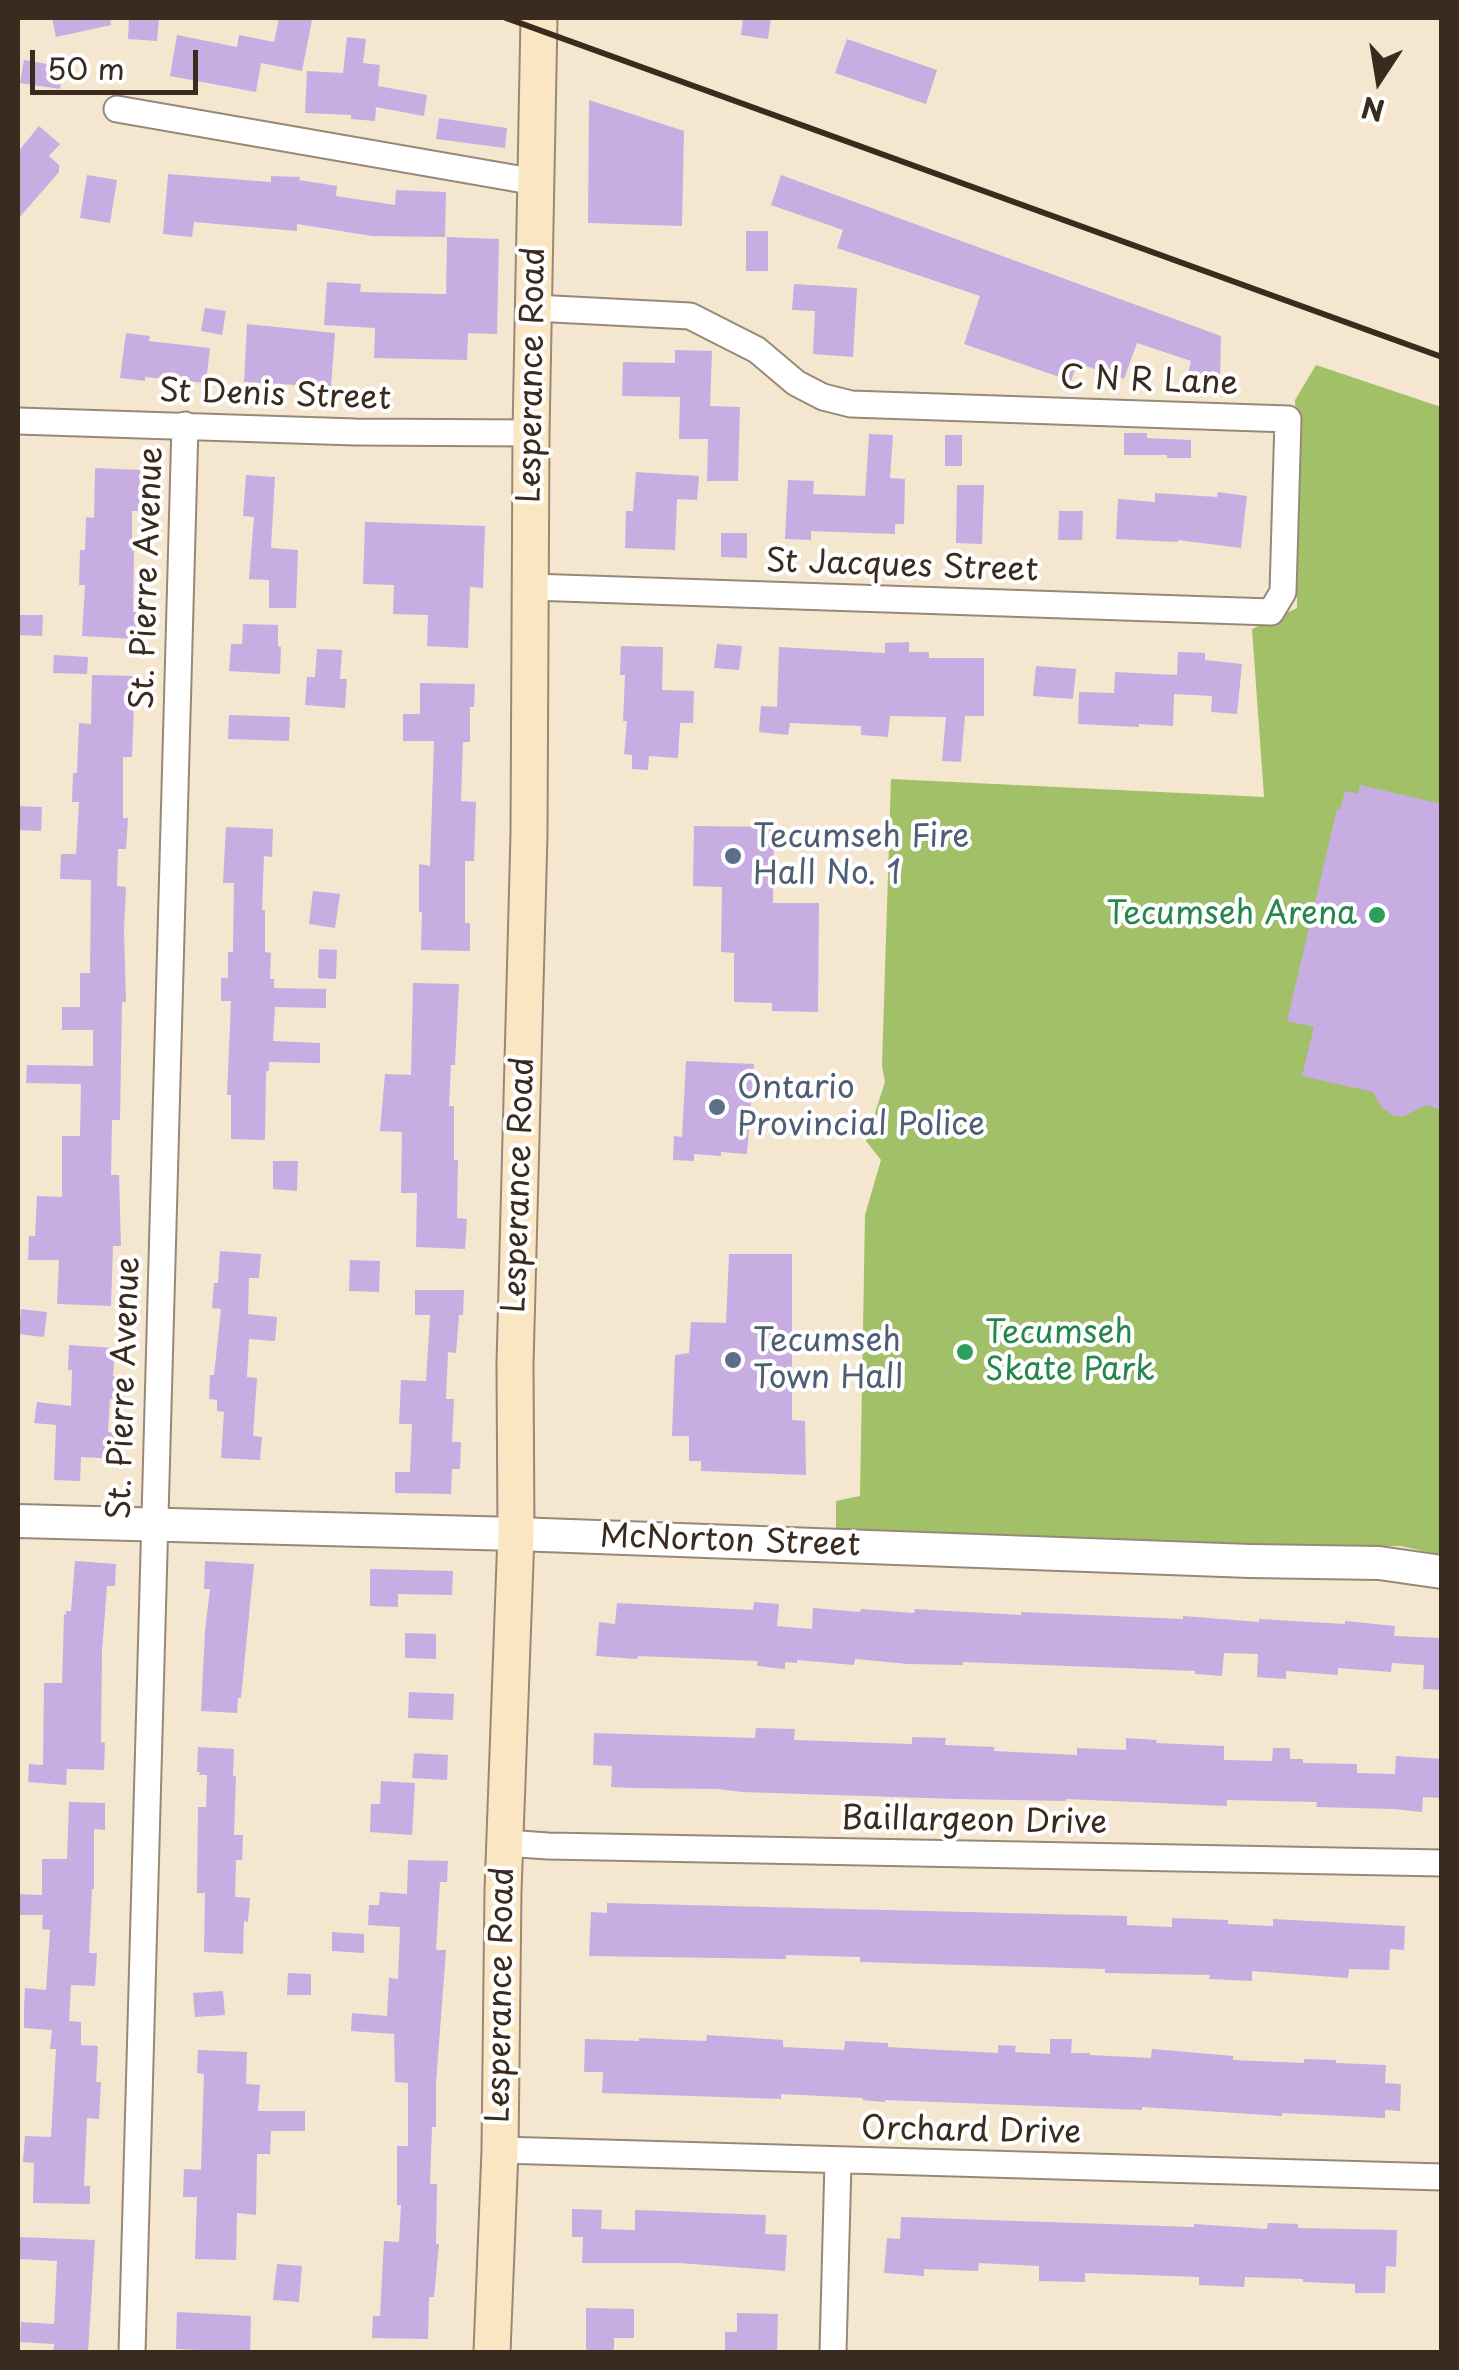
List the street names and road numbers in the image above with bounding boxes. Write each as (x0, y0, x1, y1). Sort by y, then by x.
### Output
street label: Lesperance Road (512, 247, 554, 503)
street label: C N R Lane (1059, 360, 1239, 404)
street label: St Denis Street (158, 373, 392, 419)
street label: St. Pierre Avenue (124, 446, 172, 710)
street label: St Jacques Street (765, 543, 1039, 591)
street label: Lesperance Road (496, 1056, 544, 1314)
street label: St. Pierre Avenue (101, 1256, 149, 1520)
street label: McNorton Street (599, 1518, 861, 1566)
street label: Baillargeon Drive (841, 1800, 1107, 1844)
street label: Lesperance Road (481, 1867, 523, 2123)
street label: Orchard Drive (861, 2111, 1081, 2153)

